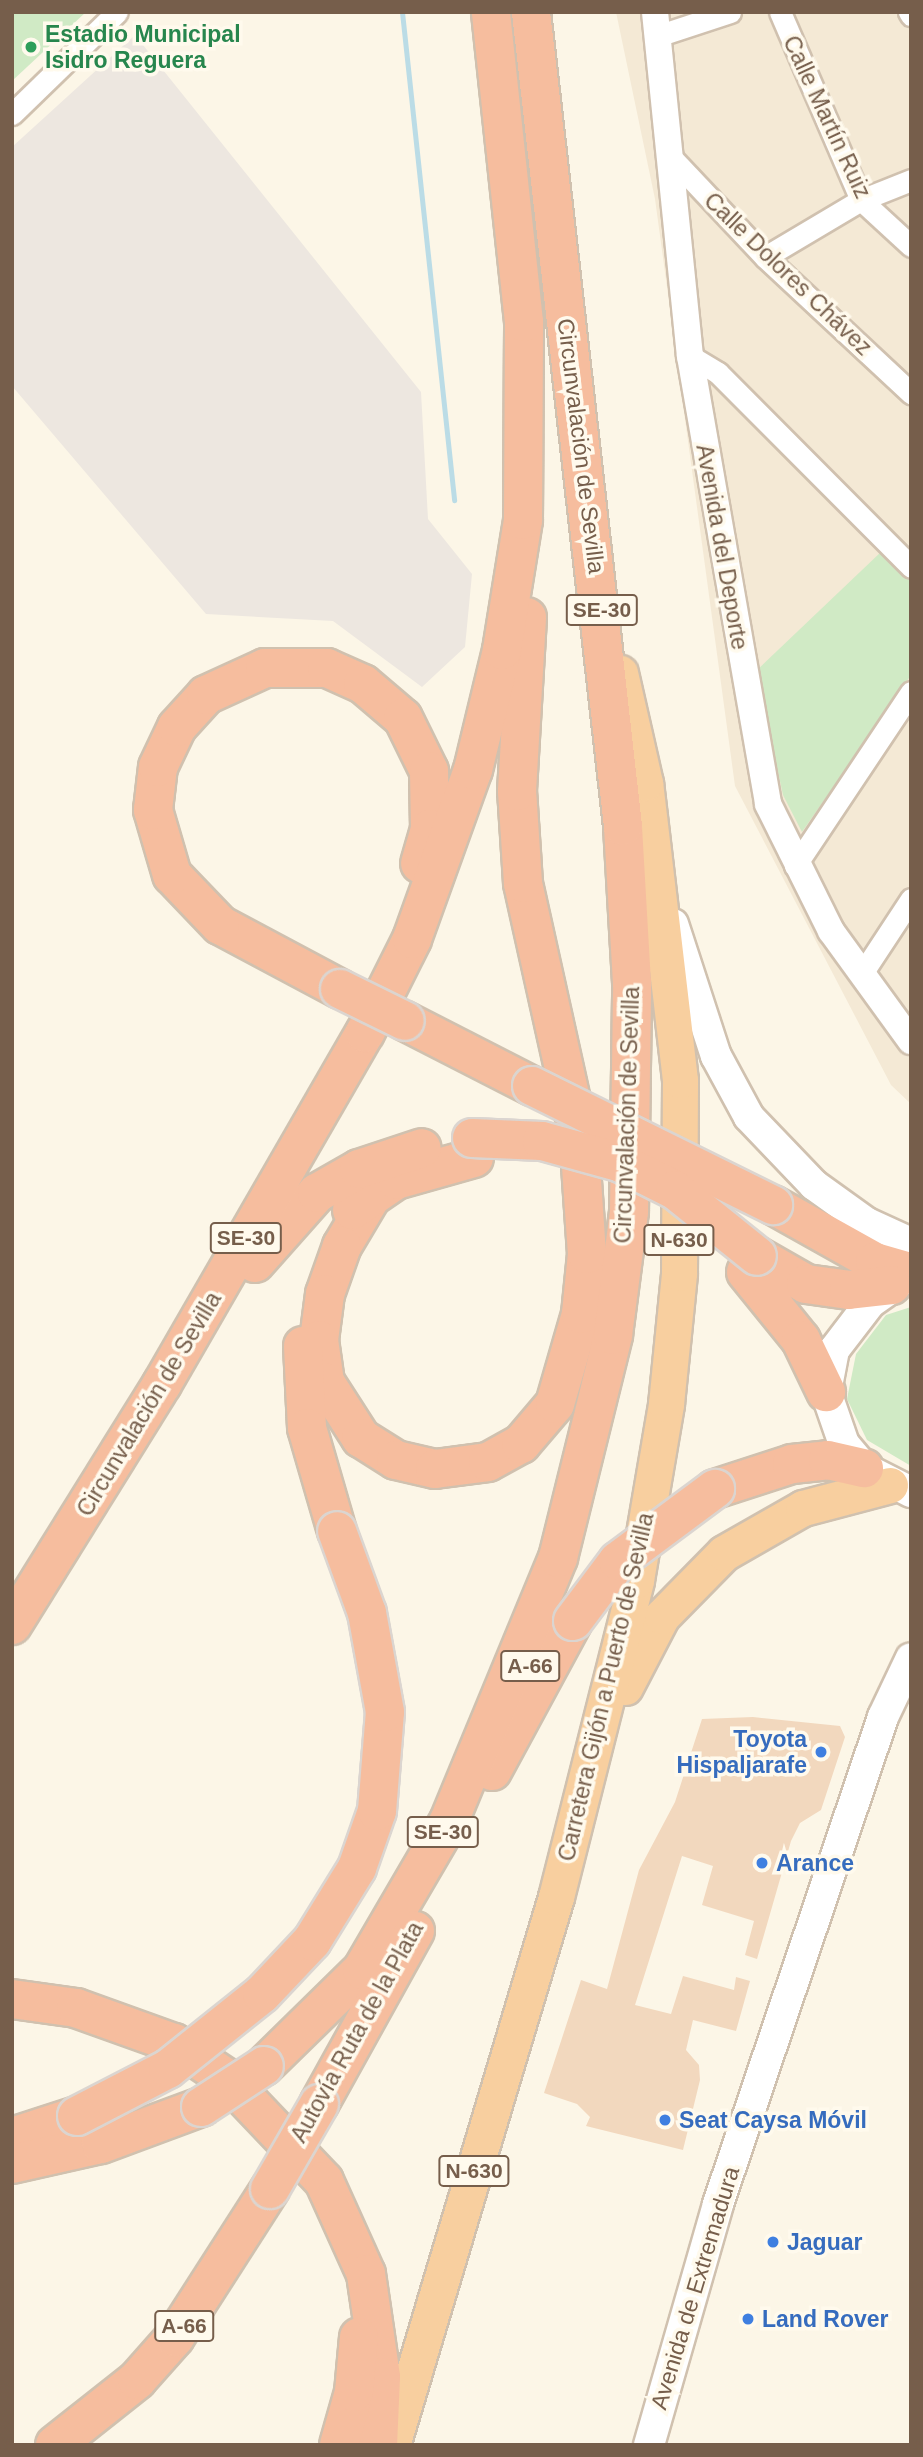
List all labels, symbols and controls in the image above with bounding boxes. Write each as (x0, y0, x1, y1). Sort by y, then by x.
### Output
place label: Estadio Municipal Isidro Reguera (45, 20, 241, 74)
street label: Calle Martín Ruiz (777, 31, 877, 203)
marker: Estadio Municipal Isidro Reguera (23, 39, 39, 55)
street label: Calle Dolores Chávez (698, 187, 878, 361)
street label: Circunvalación de Sevilla (552, 317, 610, 575)
street label: Avenida del Deporte (690, 442, 754, 652)
road number: SE-30 (565, 592, 639, 628)
street label: Circunvalación de Sevilla (609, 986, 645, 1244)
road number: SE-30 (209, 1220, 283, 1256)
road number: N-630 (642, 1222, 716, 1258)
street label: Circunvalación de Sevilla (71, 1287, 227, 1521)
street label: Carretera Gijón a Puerto de Sevilla (552, 1510, 660, 1864)
road number: A-66 (498, 1648, 562, 1684)
place label: Toyota Hispaljarafe (677, 1725, 807, 1779)
marker: Toyota Hispaljarafe (813, 1744, 829, 1760)
road number: SE-30 (406, 1814, 480, 1850)
place label: Arance (776, 1849, 854, 1877)
marker: Arance (754, 1855, 770, 1871)
street label: Autovía Ruta de la Plata (285, 1917, 429, 2147)
place label: Seat Caysa Móvil (679, 2106, 867, 2134)
marker: Seat Caysa Móvil (657, 2112, 673, 2128)
road number: N-630 (437, 2154, 511, 2188)
street label: Avenida de Extremadura (645, 2163, 745, 2413)
place label: Jaguar (787, 2228, 862, 2256)
marker: Jaguar (765, 2234, 781, 2250)
place label: Land Rover (762, 2305, 889, 2333)
road number: A-66 (152, 2308, 216, 2344)
marker: Land Rover (740, 2311, 756, 2327)

